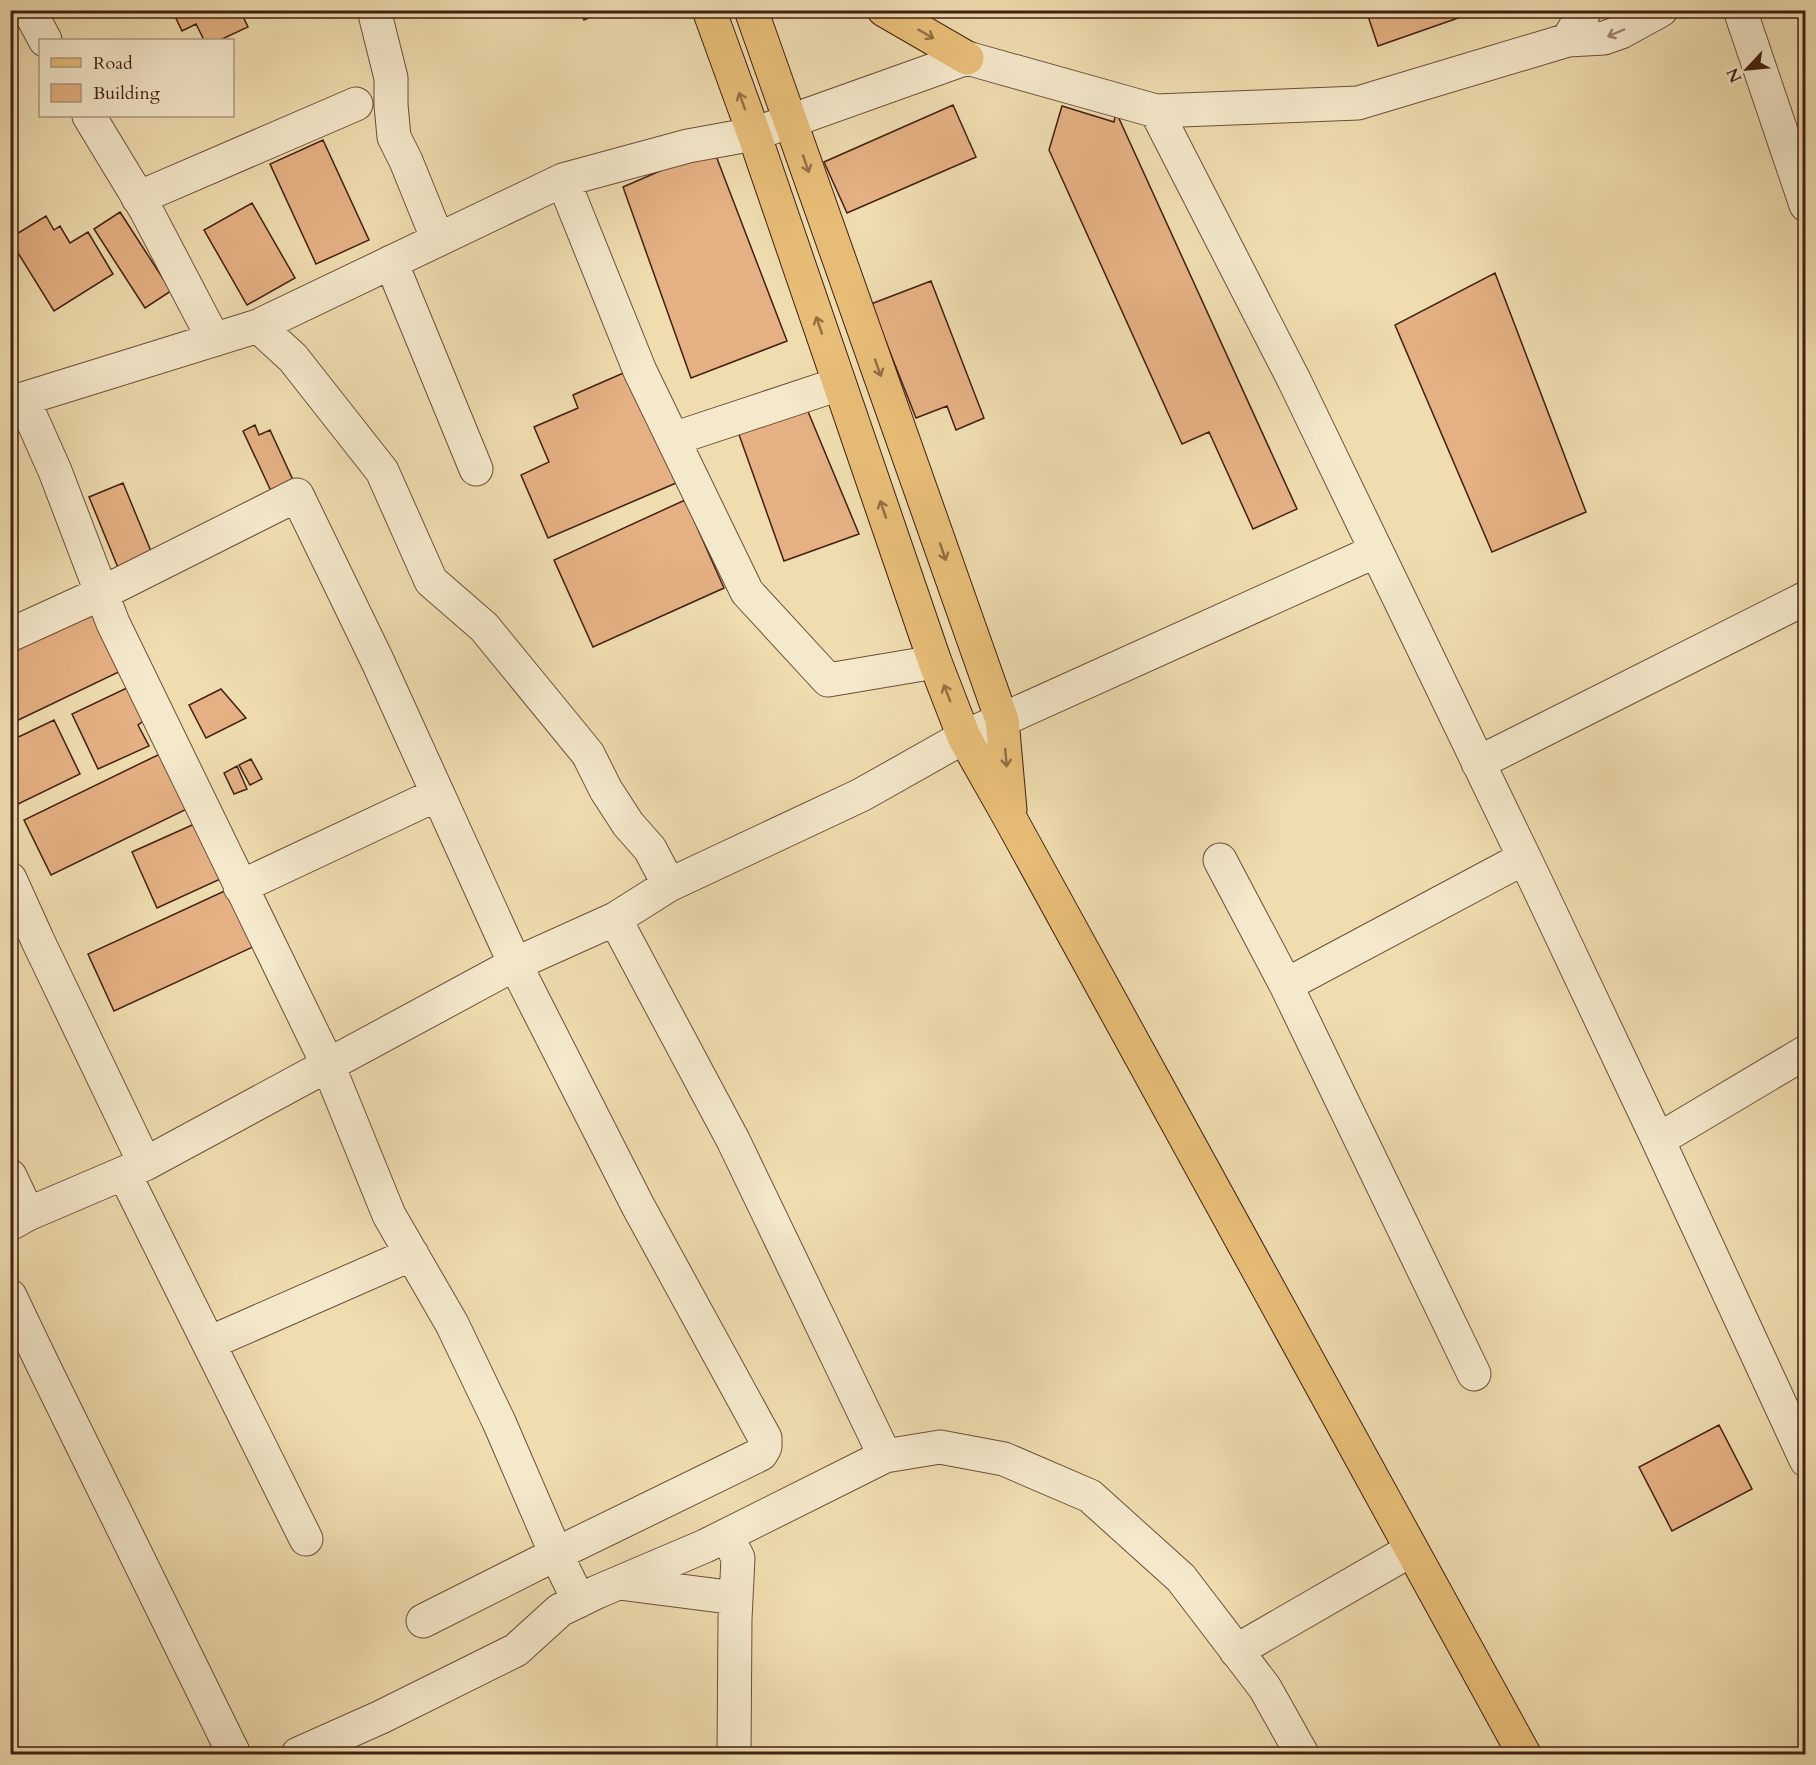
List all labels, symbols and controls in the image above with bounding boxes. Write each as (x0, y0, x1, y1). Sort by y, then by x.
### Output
one-way arrow (1608, 28, 1626, 39)
one-way arrow (917, 29, 934, 41)
legend (39, 39, 234, 117)
north arrow (1717, 39, 1777, 99)
text: Road (93, 51, 133, 76)
text: N (1721, 64, 1747, 86)
text: Building (93, 81, 161, 106)
one-way arrow (735, 92, 746, 111)
one-way arrow (802, 154, 813, 173)
one-way arrow (813, 316, 824, 335)
one-way arrow (873, 358, 884, 377)
one-way arrow (876, 501, 887, 519)
one-way arrow (938, 542, 949, 561)
one-way arrow (941, 685, 952, 703)
one-way arrow (1000, 747, 1011, 767)

